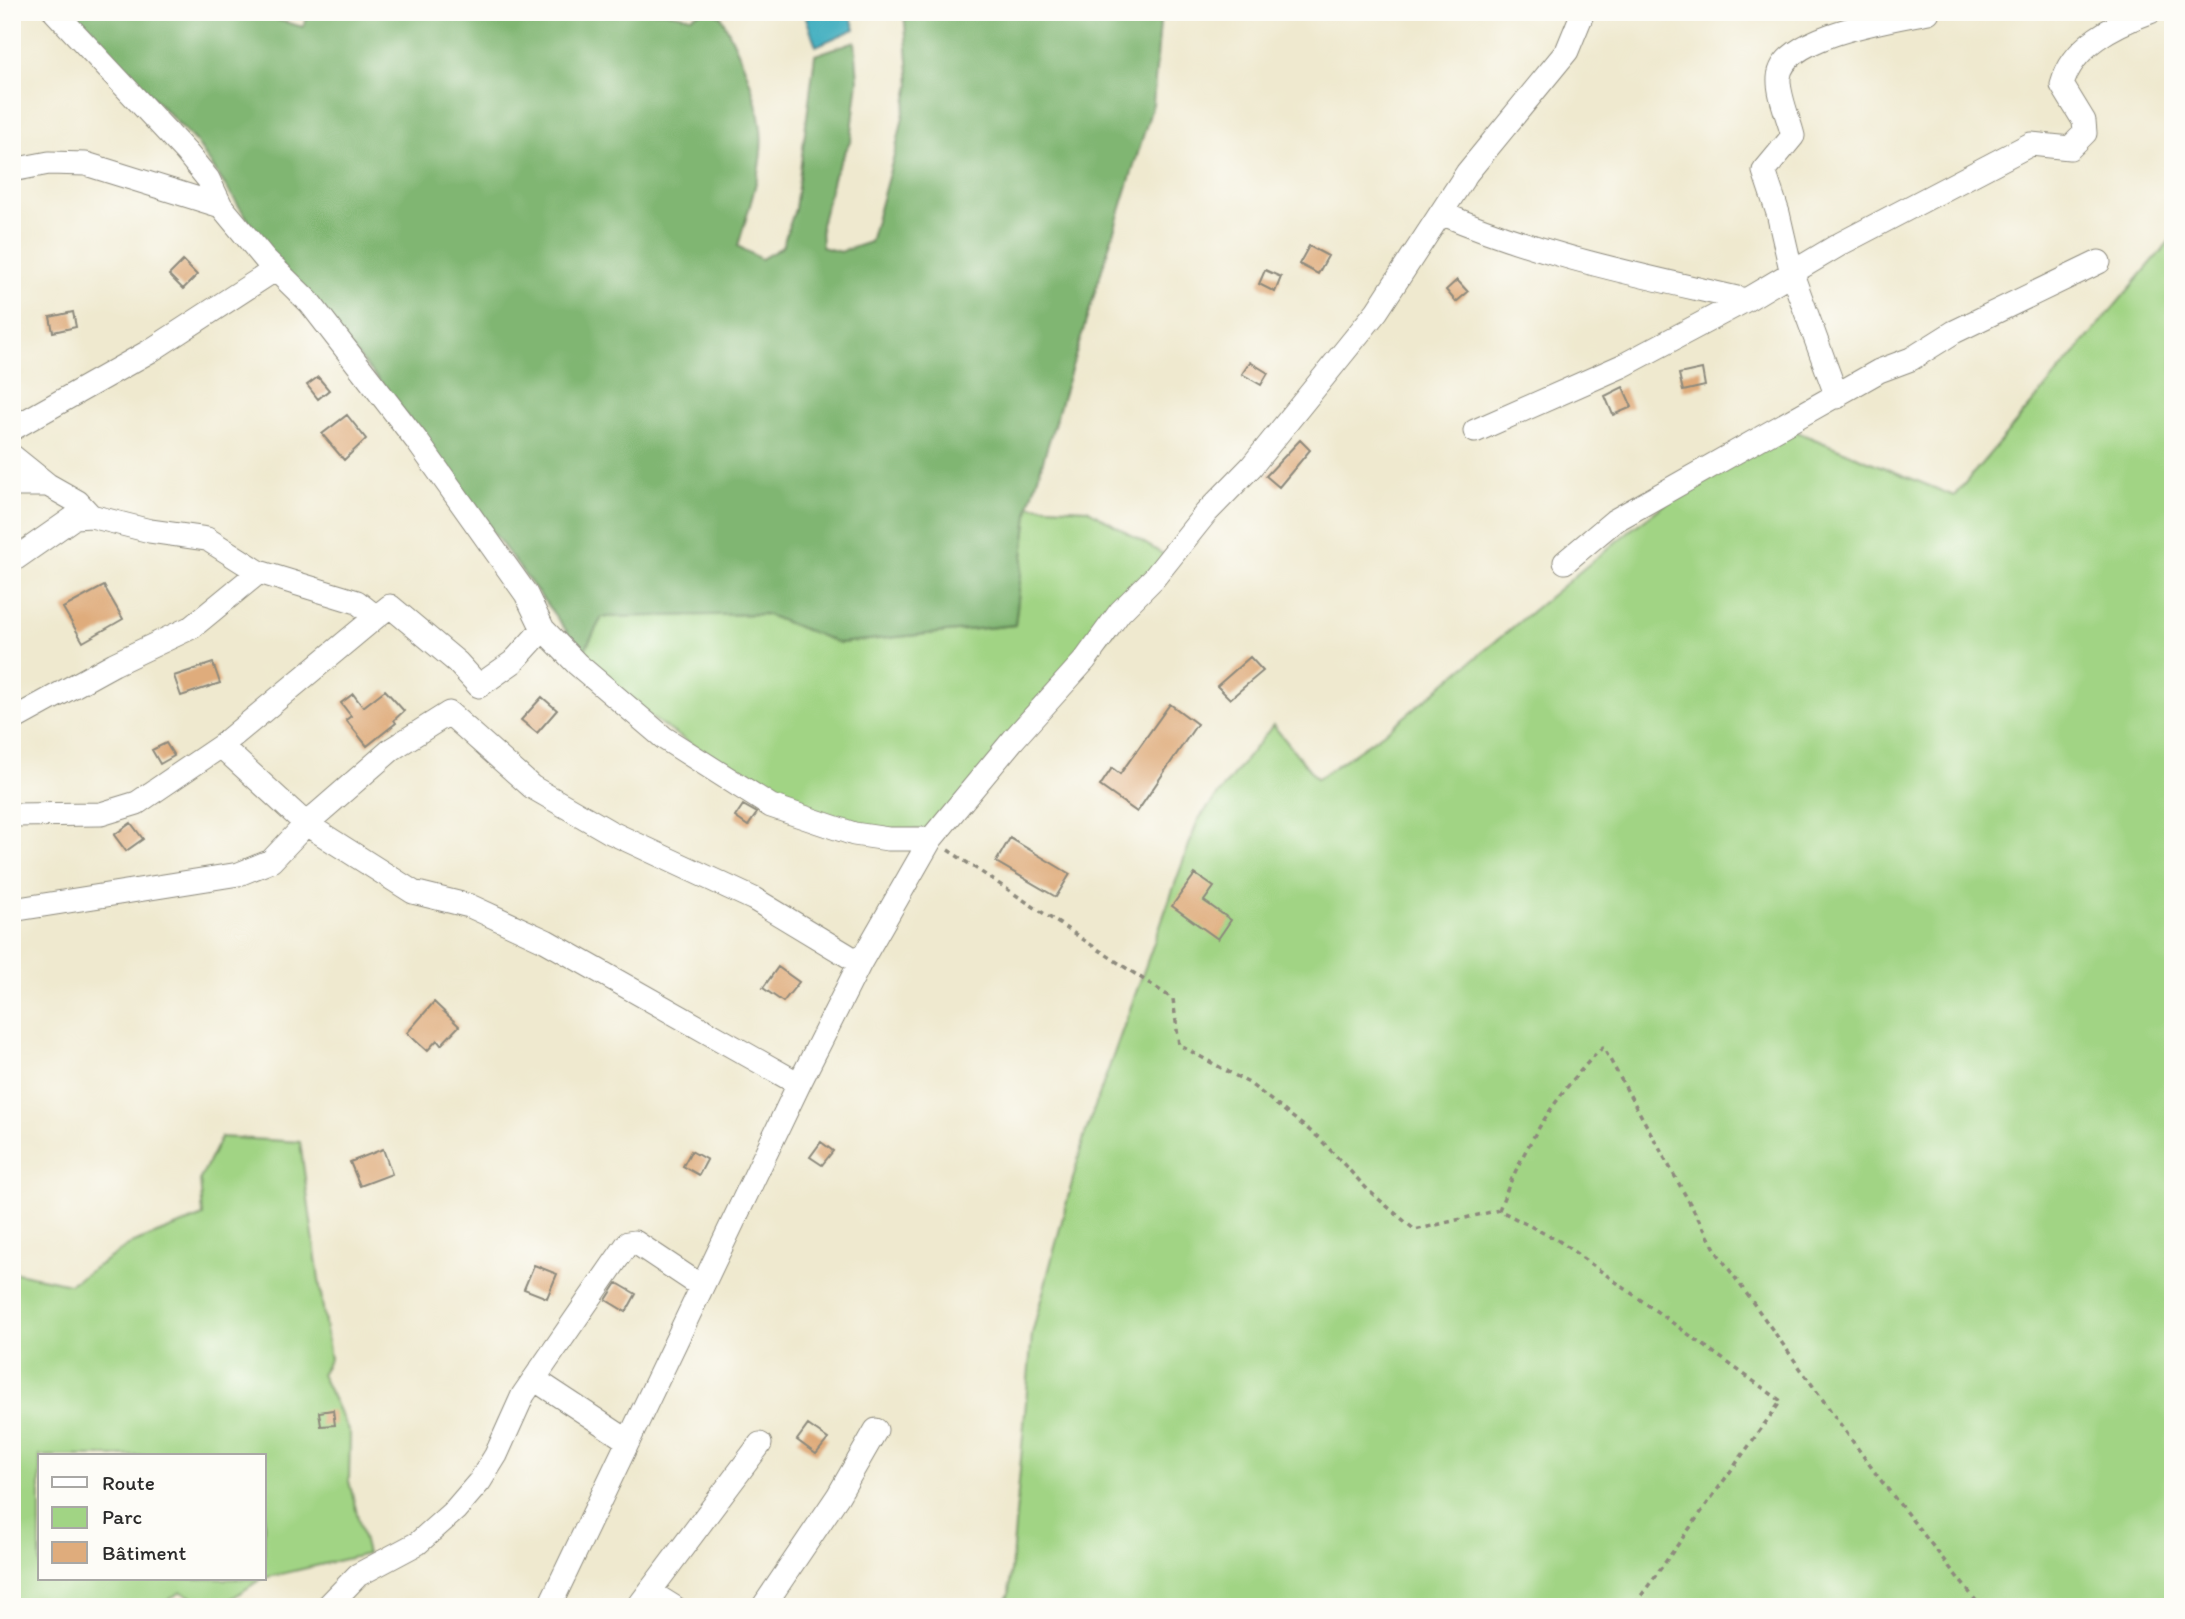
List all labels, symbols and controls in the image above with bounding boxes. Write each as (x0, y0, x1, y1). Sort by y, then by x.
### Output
legend (38, 1454, 266, 1580)
text: Route (102, 1470, 155, 1495)
text: Parc (102, 1504, 142, 1529)
text: Bâtiment (102, 1540, 186, 1565)

